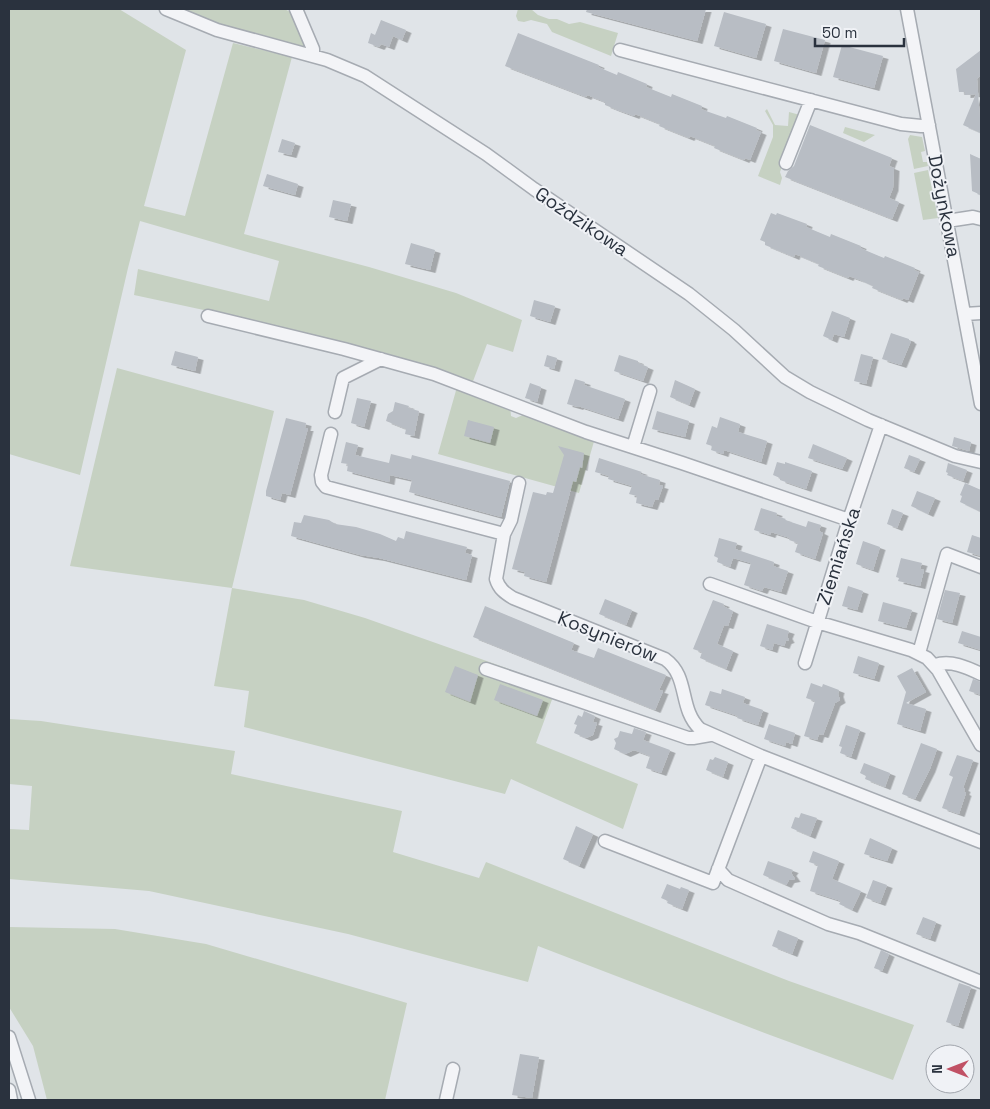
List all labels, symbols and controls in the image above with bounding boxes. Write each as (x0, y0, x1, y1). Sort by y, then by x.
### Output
scale bar (815, 15, 904, 47)
text: 50 m (822, 23, 857, 42)
street label: Dożynkowa (922, 152, 967, 260)
street label: Goździkowa (530, 181, 633, 262)
street label: Ziemiańska (811, 504, 866, 608)
street label: Kosynierów (554, 605, 662, 668)
north arrow (925, 1044, 975, 1094)
text: N (928, 1064, 946, 1074)

